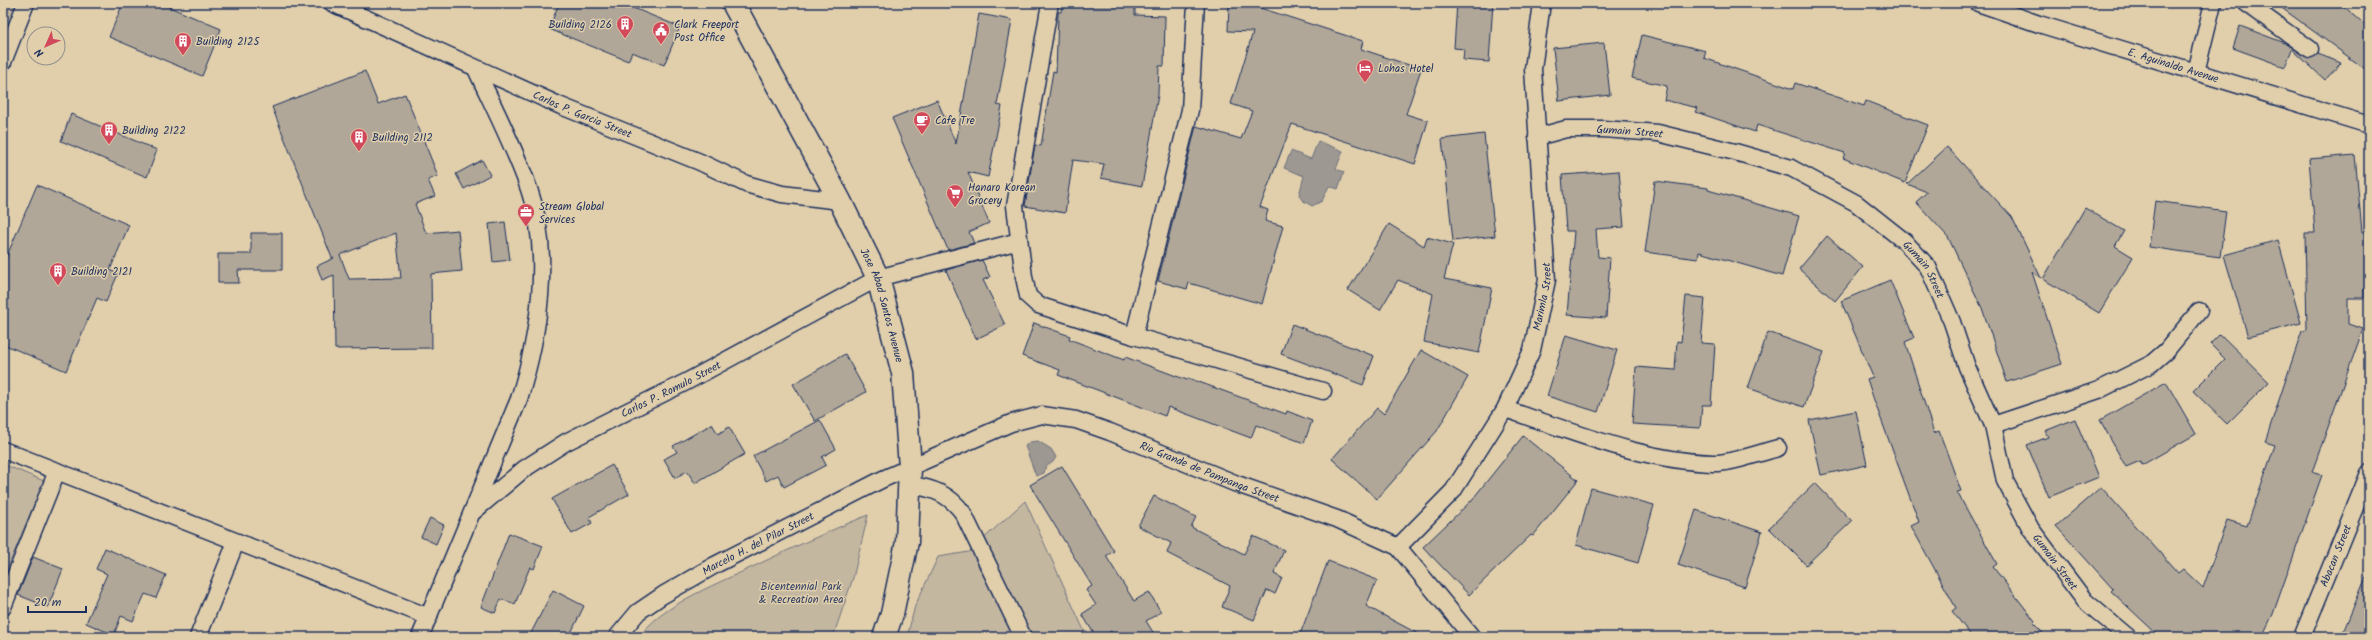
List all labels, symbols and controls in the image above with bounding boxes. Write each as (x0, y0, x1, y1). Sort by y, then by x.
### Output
building icon: Building 2126 (615, 14, 635, 39)
place label: Building 2126 (548, 16, 612, 34)
place label: Clark Freeport Post Office (674, 16, 740, 47)
public building icon: Clark Freeport Post Office (651, 20, 671, 45)
north arrow (26, 26, 66, 66)
building icon: Building 2125 (173, 31, 193, 56)
place label: Building 2125 (196, 33, 260, 51)
text: N (31, 44, 48, 61)
street label: E. Aguinaldo Avenue (2125, 44, 2221, 89)
hotel icon: Lohas Hotel (1355, 58, 1375, 83)
place label: Lohas Hotel (1378, 60, 1434, 78)
street label: Carlos P. Garcia Street (530, 86, 635, 144)
cafe icon: Cafe Tre (912, 110, 932, 135)
place label: Cafe Tre (935, 112, 975, 130)
building icon: Building 2122 (99, 120, 119, 145)
street label: Gumain Street (1597, 121, 1666, 144)
place label: Building 2122 (122, 122, 186, 140)
building icon: Building 2112 (349, 127, 369, 152)
place label: Building 2112 (372, 129, 433, 147)
place label: Hanaro Korean Grocery (968, 179, 1036, 210)
supermarket icon: Hanaro Korean Grocery (945, 183, 965, 208)
place label: Stream Global Services (539, 198, 604, 229)
office icon: Stream Global Services (516, 202, 536, 227)
street label: Gumain Street (1898, 237, 1949, 302)
street label: Jose Abad Santos Avenue (855, 245, 908, 365)
building icon: Building 2121 (48, 261, 68, 286)
street label: Marimla Street (1528, 261, 1557, 333)
place label: Building 2121 (71, 263, 132, 281)
street label: Carlos P. Romulo Street (618, 356, 725, 423)
street label: Rio Grande de Pampanga Street (1137, 437, 1282, 508)
street label: Marcelo H. del Pilar Street (699, 507, 818, 581)
street label: Abacan Street (2315, 521, 2357, 590)
street label: Gumain Street (2028, 530, 2082, 595)
park label: Bicentennial Park & Recreation Area (759, 578, 843, 609)
scale bar (28, 588, 86, 614)
text: 20 m (34, 593, 62, 612)

